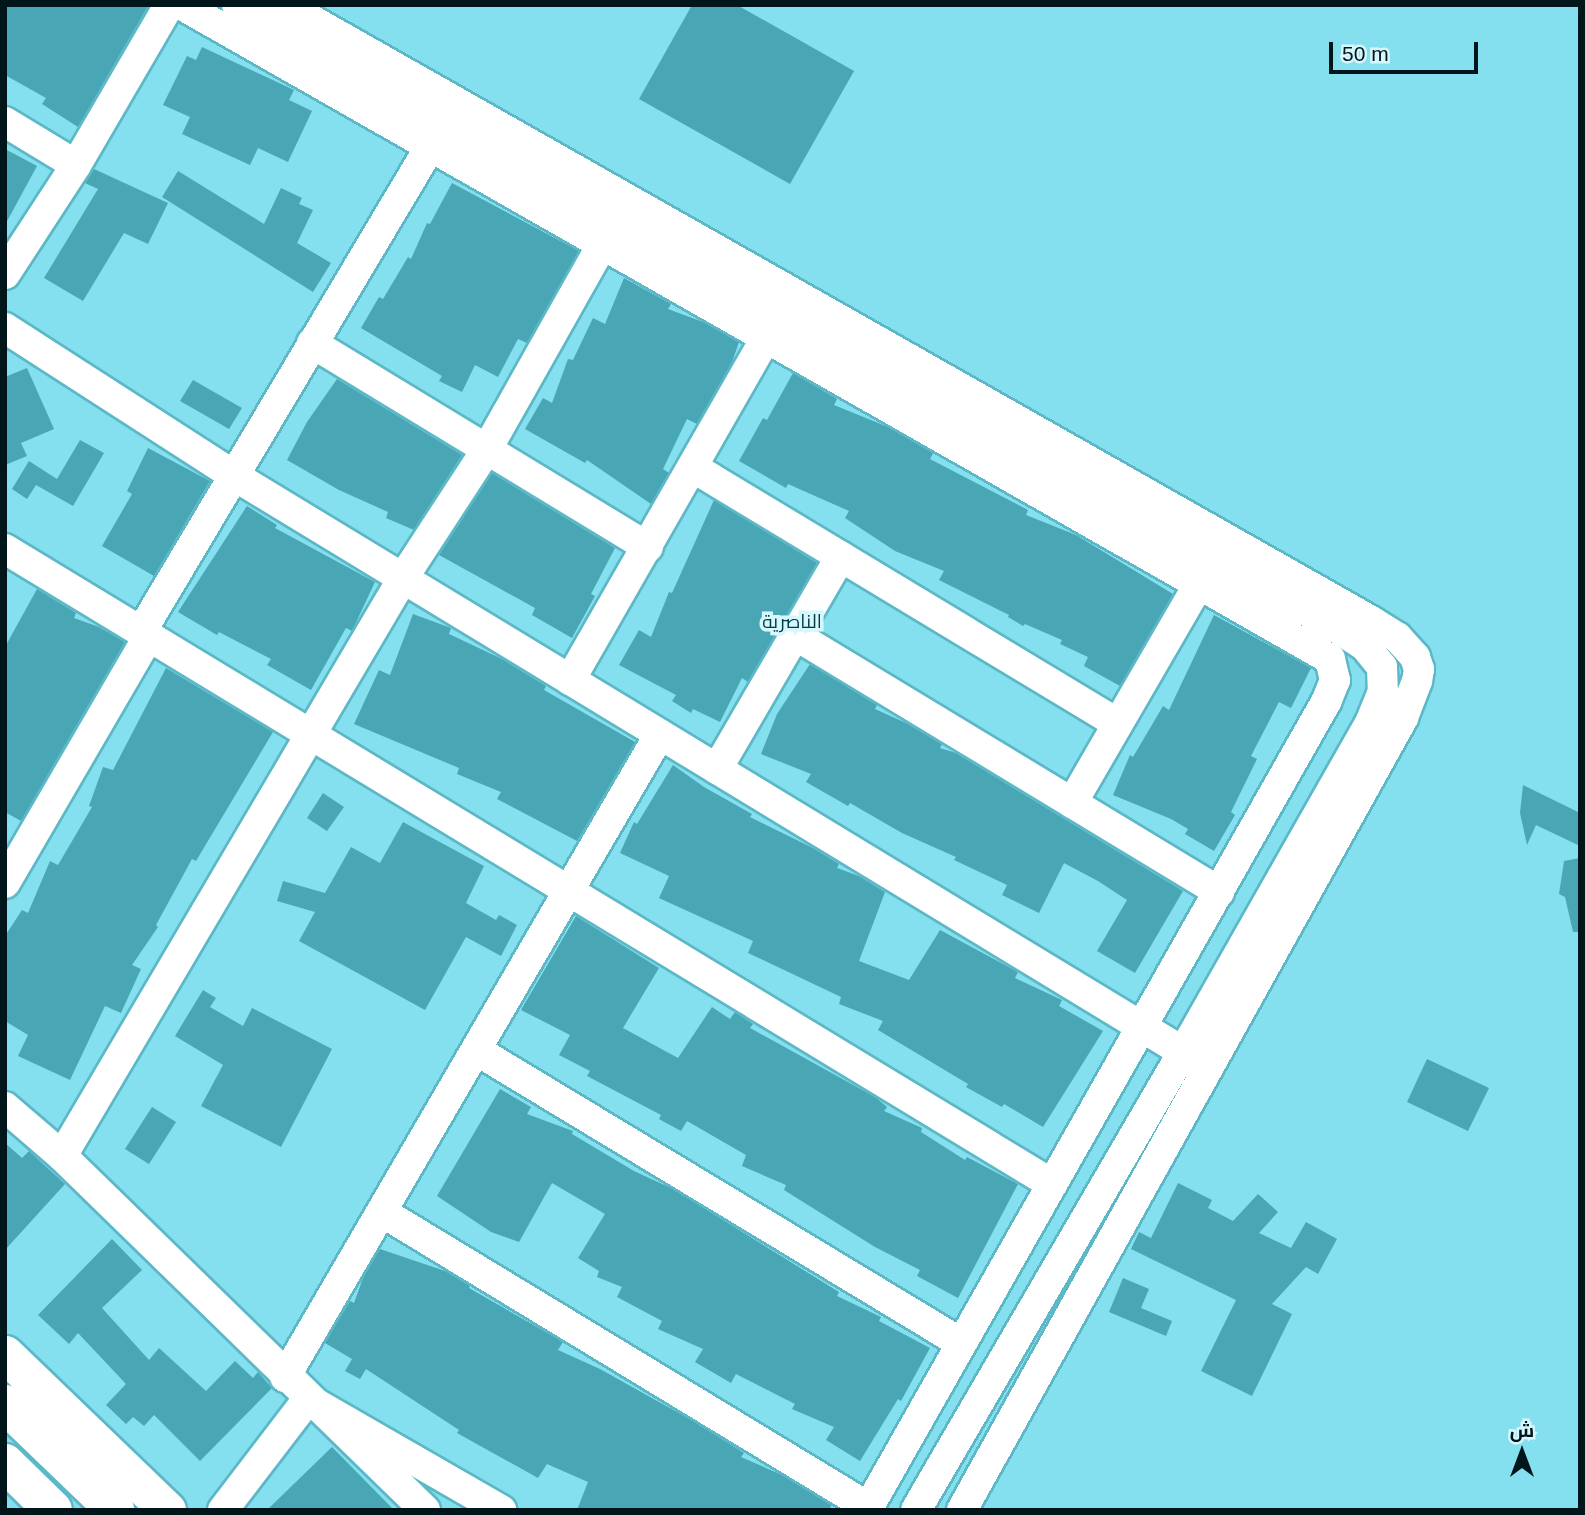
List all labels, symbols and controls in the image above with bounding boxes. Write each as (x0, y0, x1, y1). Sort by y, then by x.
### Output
scale bar (1333, 28, 1482, 72)
text: 50 m (1342, 42, 1389, 65)
district label: الناصرية (762, 611, 822, 633)
north arrow (1487, 1417, 1557, 1487)
text: ش (1510, 1420, 1534, 1441)

